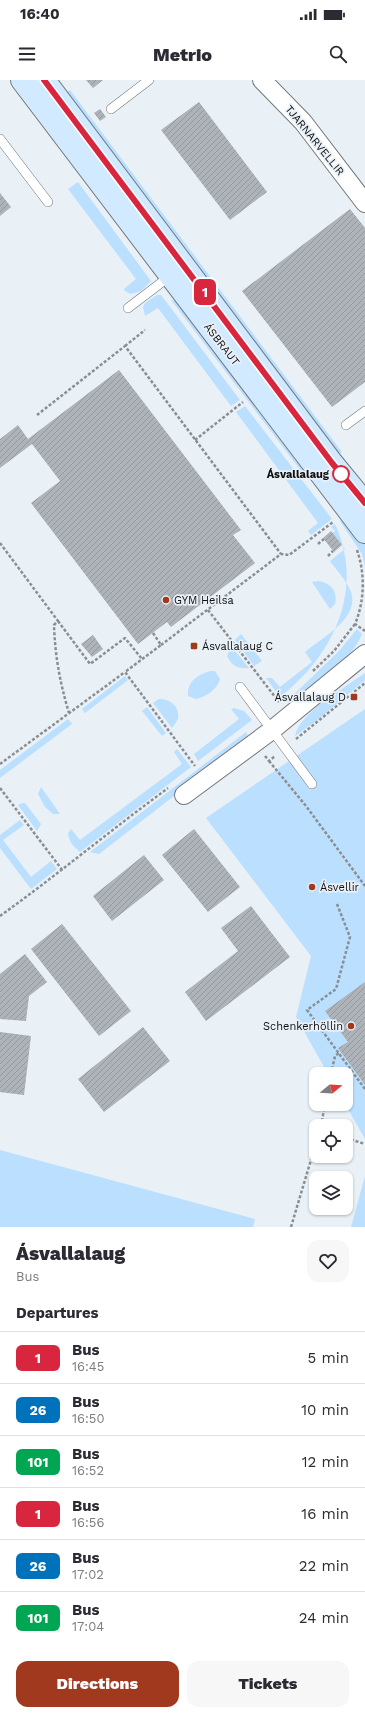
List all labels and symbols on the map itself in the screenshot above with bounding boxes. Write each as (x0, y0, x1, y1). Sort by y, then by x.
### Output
street label: TJARNARVELLIR (282, 103, 347, 178)
line badge: 1 (192, 279, 218, 305)
street label: ÁSBRAUT (201, 320, 243, 368)
marker: Ásvallalaug (332, 465, 350, 483)
place label: Ásvallalaug (267, 468, 330, 481)
place label: GYM Heilsa (174, 594, 234, 607)
marker: GYM Heilsa (161, 595, 171, 605)
place label: Ásvallalaug C (202, 639, 274, 653)
marker: Ásvallalaug C (189, 641, 199, 651)
place label: Ásvallalaug D (274, 690, 346, 704)
marker: Ásvallalaug D (349, 692, 359, 702)
place label: Ásvellir (320, 880, 360, 894)
marker: Ásvellir (307, 882, 317, 892)
place label: Schenkerhöllin (263, 1020, 343, 1033)
marker: Schenkerhöllin (346, 1021, 356, 1031)
north arrow (309, 1067, 353, 1111)

